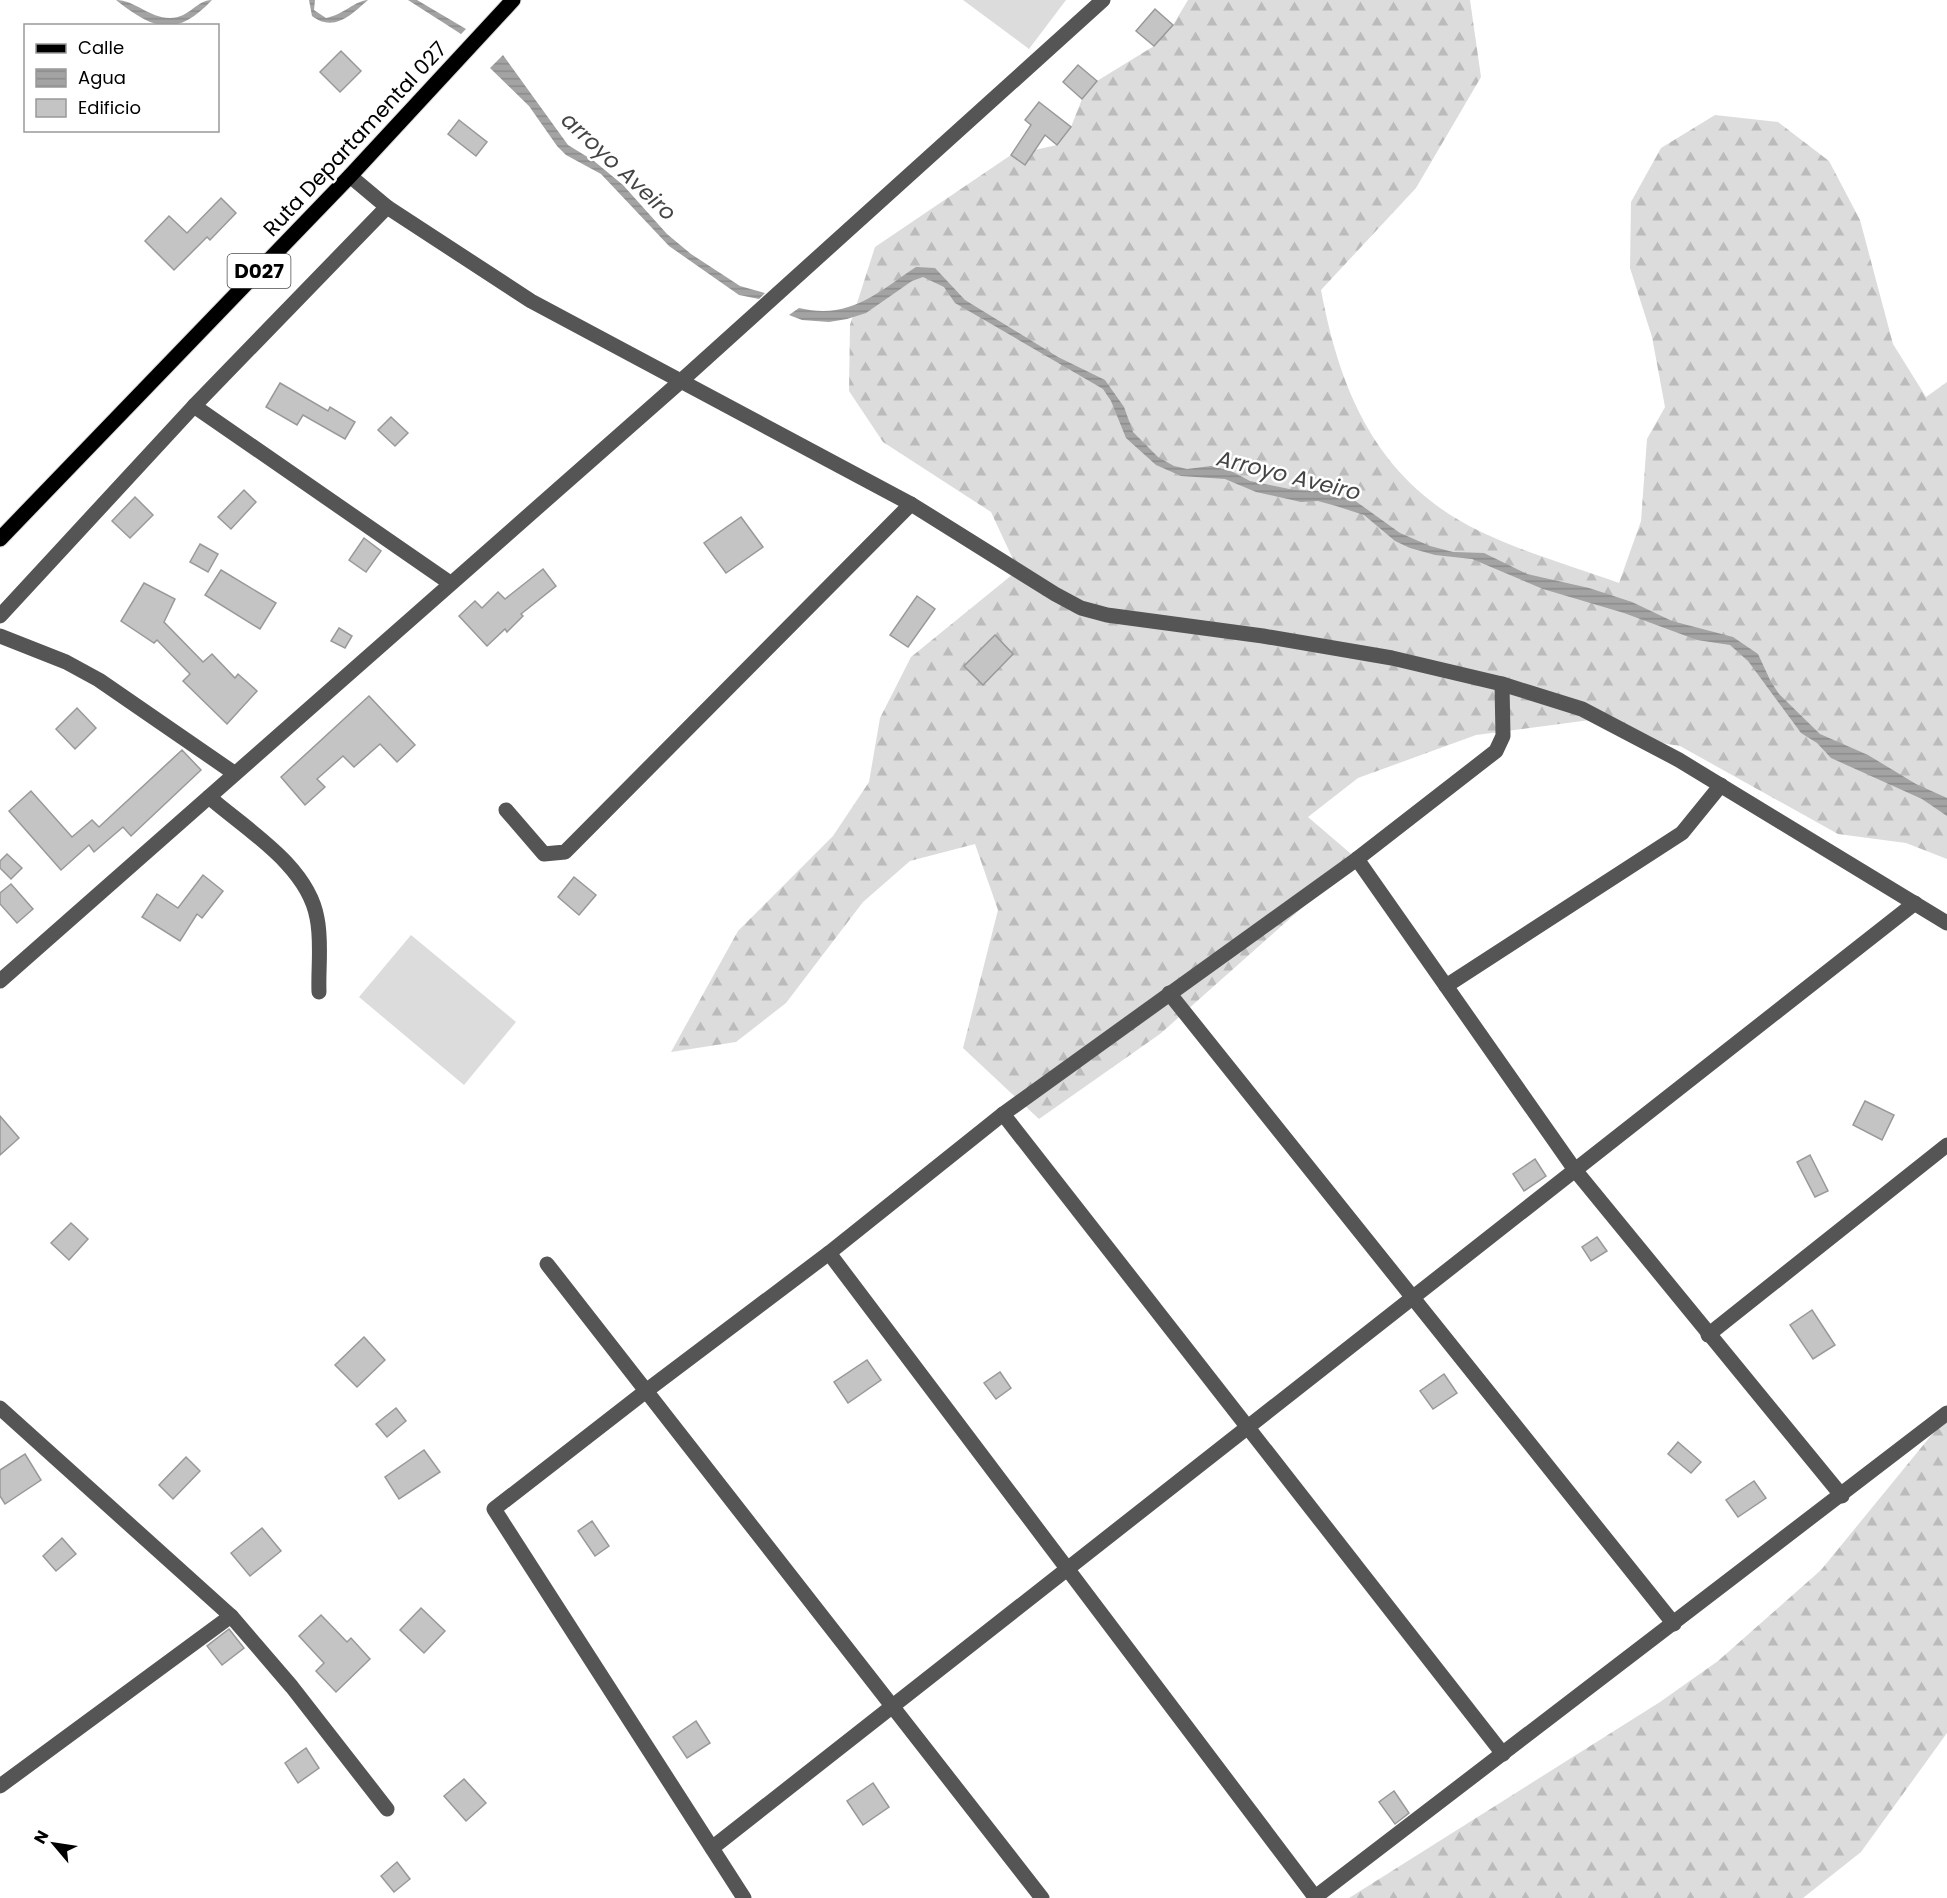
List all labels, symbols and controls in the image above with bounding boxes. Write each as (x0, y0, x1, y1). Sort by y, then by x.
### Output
legend (24, 24, 219, 132)
text: Calle (78, 35, 124, 60)
street label: Ruta Departamental 027 (256, 35, 453, 243)
text: Agua (78, 65, 126, 90)
text: Edificio (78, 95, 141, 120)
water label: arroyo Aveiro (554, 105, 683, 228)
road number: D027 (228, 254, 290, 288)
water label: Arroyo Aveiro (1213, 442, 1364, 508)
north arrow (24, 1814, 84, 1874)
text: N (28, 1826, 54, 1848)

